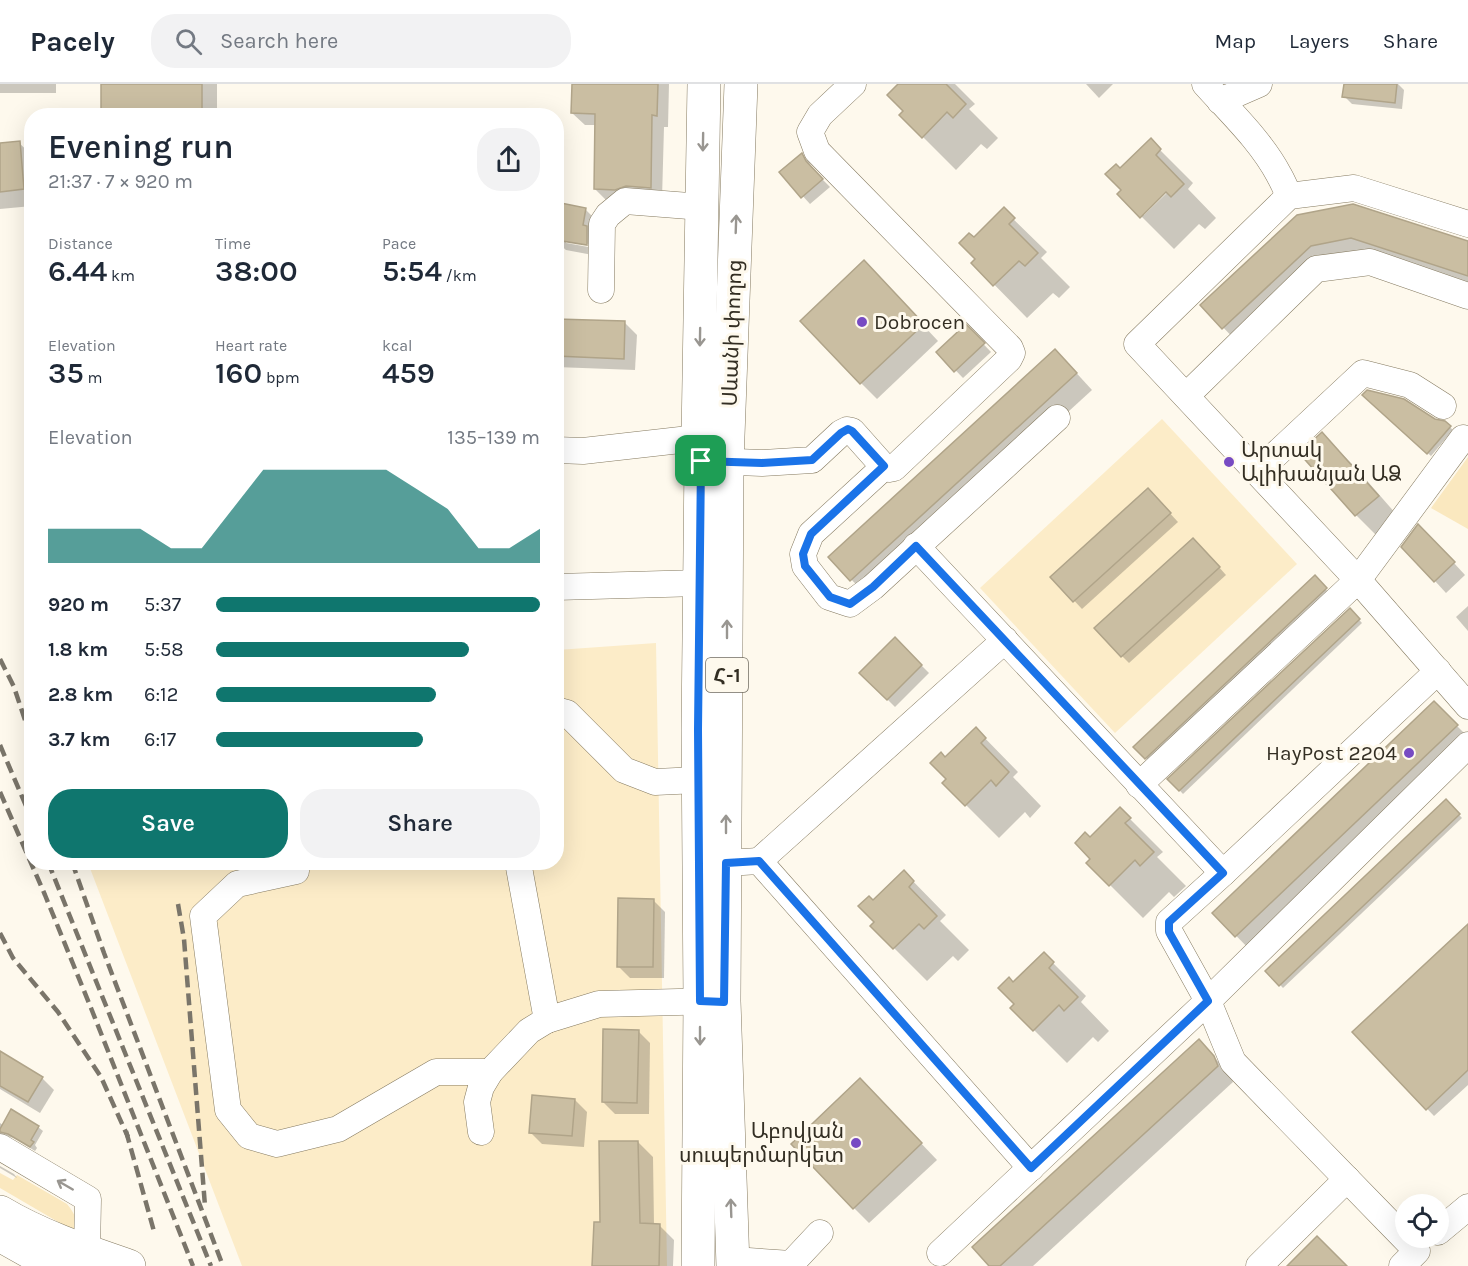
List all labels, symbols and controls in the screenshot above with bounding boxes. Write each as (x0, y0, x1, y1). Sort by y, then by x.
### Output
search box (151, 14, 571, 68)
text: Pacely (30, 25, 115, 58)
icon: search (172, 25, 205, 58)
text: Search here (220, 28, 338, 54)
text: Map (1214, 29, 1256, 53)
text: Layers (1289, 29, 1350, 53)
text: Share (1383, 29, 1438, 53)
text: Evening run (48, 128, 234, 166)
button: share (477, 128, 540, 191)
one-way arrow (698, 132, 709, 152)
text: 21:37 · 7 × 920 m (48, 170, 193, 193)
one-way arrow (730, 214, 742, 234)
text: Distance (48, 234, 113, 253)
text: Time (215, 234, 251, 253)
text: Pace (382, 234, 416, 253)
text: 6.44 (48, 253, 107, 289)
text: 38:00 (215, 253, 298, 289)
text: 5:54 (382, 253, 442, 289)
street label: Սևանի փողոց (717, 259, 747, 407)
text: km (107, 266, 135, 285)
text: /km (442, 266, 477, 285)
place label: Dobrocen (874, 310, 965, 334)
marker: Dobrocen (855, 315, 869, 329)
one-way arrow (694, 327, 706, 347)
text: Elevation (48, 336, 116, 355)
text: Heart rate (215, 336, 287, 355)
text: kcal (382, 336, 413, 355)
text: 35 (48, 355, 84, 391)
text: 160 (215, 355, 262, 391)
text: 459 (382, 355, 435, 391)
text: m (84, 368, 103, 387)
text: bpm (262, 368, 300, 387)
text: Elevation (48, 426, 133, 449)
text: 135–139 m (447, 426, 540, 449)
pin (675, 435, 726, 486)
place label: Արտակ Ալիխանյան ԱՁ (1241, 438, 1402, 486)
icon: arrive (684, 444, 717, 477)
marker: Արտակ Ալիխանյան ԱՁ (1222, 455, 1236, 469)
text: 920 m (48, 593, 109, 616)
text: 5:37 (144, 593, 181, 616)
one-way arrow (721, 619, 733, 639)
text: 1.8 km (48, 638, 108, 661)
text: 5:58 (144, 638, 183, 661)
road number: Հ-1 (706, 658, 748, 692)
text: 2.8 km (48, 683, 113, 706)
text: 6:12 (144, 683, 178, 706)
text: 3.7 km (48, 728, 111, 751)
text: 6:17 (144, 728, 176, 751)
place label: HayPost 2204 (1266, 741, 1397, 765)
marker: HayPost 2204 (1402, 746, 1416, 760)
button: Save (48, 789, 288, 858)
button: Share (300, 789, 540, 858)
one-way arrow (720, 814, 732, 834)
one-way arrow (694, 1026, 706, 1046)
place label: Աբովյան սուպերմարկետ (679, 1119, 844, 1167)
marker: Աբովյան սուպերմարկետ (849, 1136, 863, 1150)
one-way arrow (57, 1179, 74, 1191)
map controls (1395, 1194, 1449, 1248)
button: locate (1395, 1194, 1449, 1248)
one-way arrow (726, 1198, 737, 1218)

